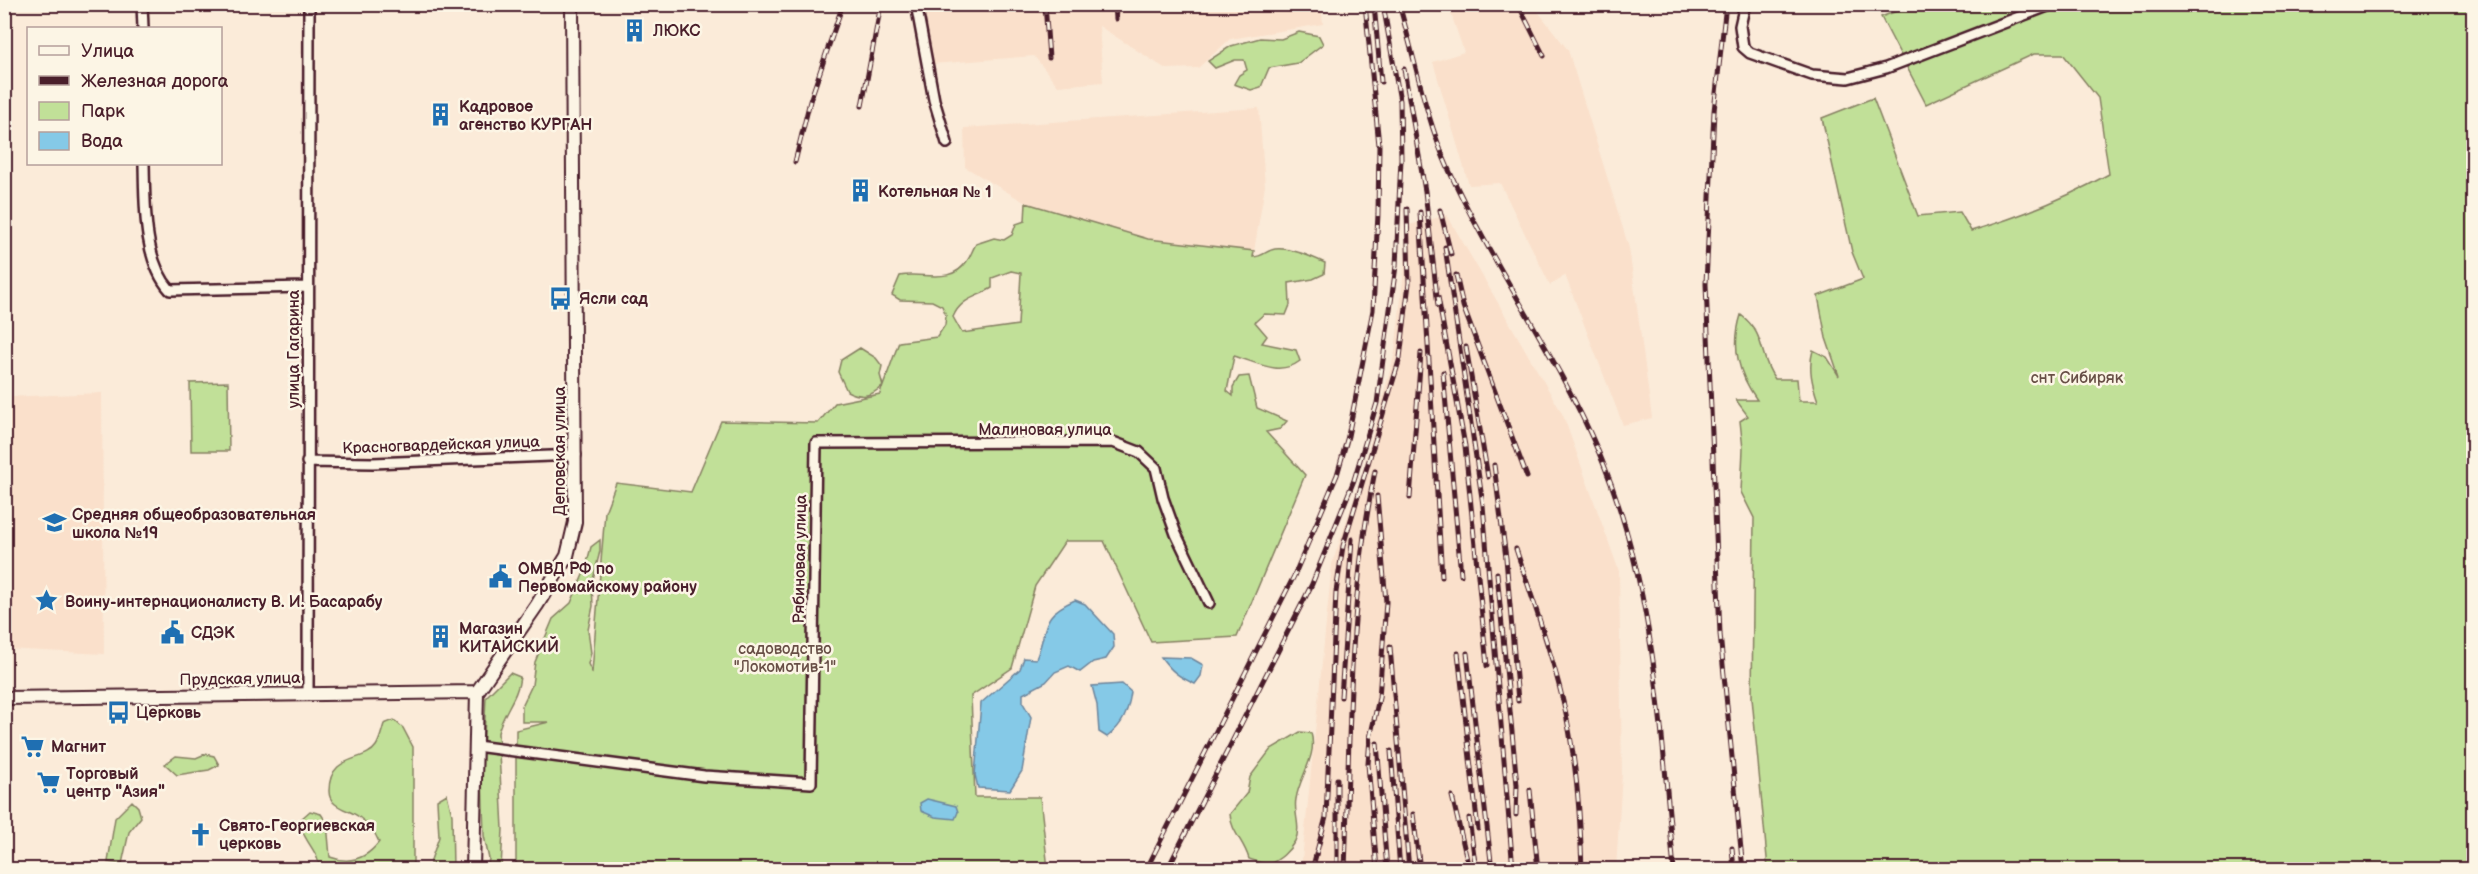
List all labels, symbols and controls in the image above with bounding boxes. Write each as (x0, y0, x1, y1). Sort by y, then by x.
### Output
building icon: ЛЮКС (622, 17, 648, 43)
place label: ЛЮКС (652, 22, 700, 41)
legend (27, 27, 222, 165)
text: Улица (81, 41, 135, 62)
text: Железная дорога (81, 71, 229, 92)
place label: Кадровое агенство КУРГАН (459, 98, 592, 135)
text: Парк (81, 101, 125, 122)
building icon: Кадровое агенство КУРГАН (428, 102, 454, 128)
text: Вода (81, 131, 123, 152)
building icon: Котельная № 1 (847, 178, 873, 204)
place label: Котельная № 1 (878, 183, 992, 202)
bus stop icon: Ясли сад (548, 285, 574, 311)
street label: улица Гагарина (285, 289, 304, 408)
place label: Ясли сад (579, 290, 648, 309)
park label: снт Сибиряк (2031, 369, 2124, 388)
street label: Деповская улица (551, 386, 570, 516)
street label: Малиновая улица (978, 421, 1112, 440)
street label: Красногвардейская улица (342, 433, 541, 458)
street label: Рябиновая улица (790, 494, 811, 624)
place label: Средняя общеобразовательная школа №19 (72, 506, 316, 543)
school or university icon: Средняя общеобразовательная школа №19 (41, 510, 67, 536)
place label: ОМВД РФ по Первомайскому району (518, 560, 697, 597)
public building icon: ОМВД РФ по Первомайскому району (487, 564, 513, 590)
place icon: Воину-интернационалисту В. И. Басарабу (34, 588, 60, 614)
place label: Воину-интернационалисту В. И. Басарабу (65, 593, 383, 612)
public building icon: СДЭК (160, 619, 186, 645)
place label: Магазин КИТАЙСКИЙ (459, 620, 559, 657)
place label: СДЭК (191, 624, 235, 643)
building icon: Магазин КИТАЙСКИЙ (428, 624, 454, 650)
park label: садоводство "Локомотив-1" (734, 640, 836, 677)
street label: Прудская улица (179, 669, 301, 690)
bus stop icon: Церковь (105, 699, 131, 725)
place label: Церковь (136, 704, 202, 723)
supermarket icon: Магнит (20, 733, 46, 759)
place label: Магнит (51, 738, 106, 757)
place label: Торговый центр "Азия" (66, 765, 165, 802)
supermarket icon: Торговый центр "Азия" (35, 769, 61, 795)
place label: Свято-Георгиевская церковь (219, 817, 375, 854)
church icon: Свято-Георгиевская церковь (188, 821, 214, 847)

